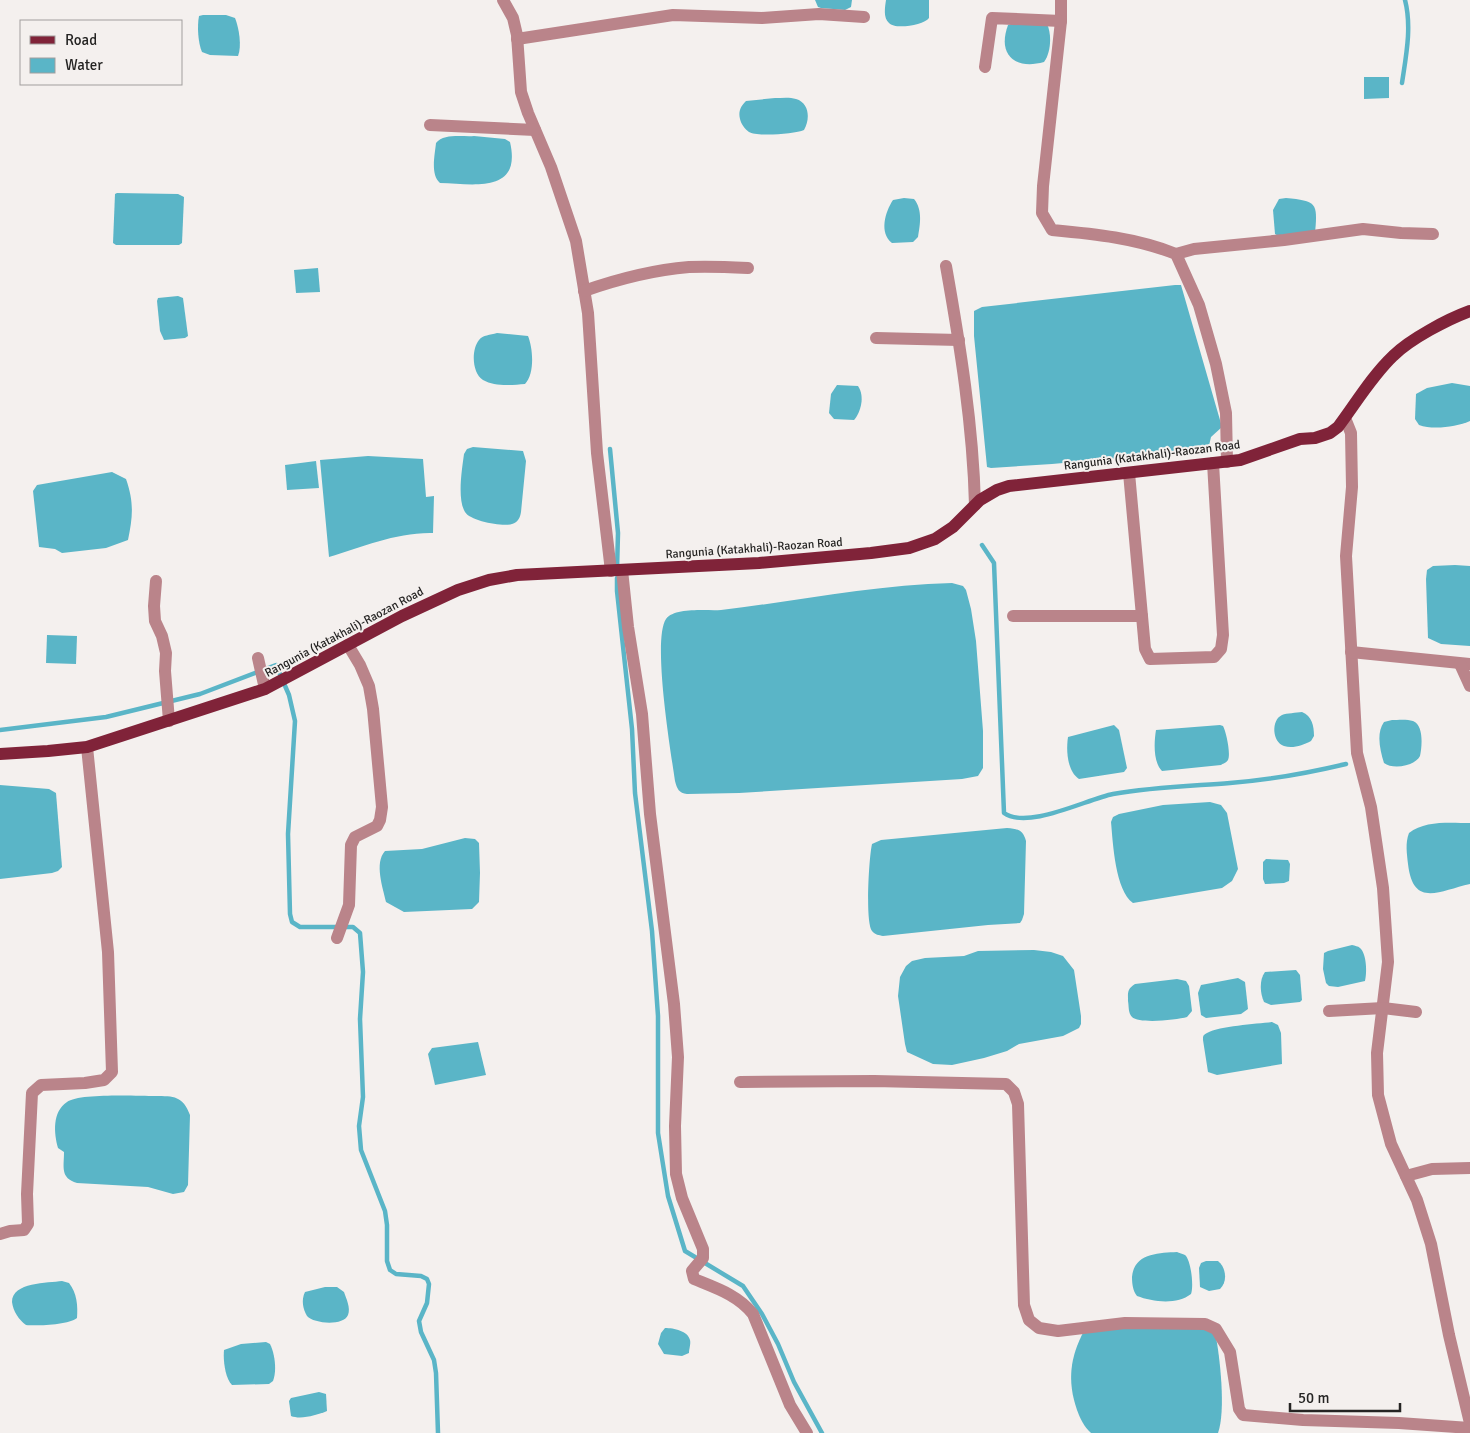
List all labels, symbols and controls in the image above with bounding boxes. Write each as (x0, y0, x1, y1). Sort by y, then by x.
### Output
legend (20, 20, 182, 85)
text: Road (65, 31, 97, 49)
text: Water (65, 56, 103, 74)
street label: Rangunia (Katakhali)-Raozan Road (1063, 437, 1241, 474)
street label: Rangunia (Katakhali)-Raozan Road (665, 535, 843, 562)
street label: Rangunia (Katakhali)-Raozan Road (262, 584, 426, 681)
scale bar (1290, 1380, 1400, 1412)
text: 50 m (1298, 1389, 1329, 1407)

